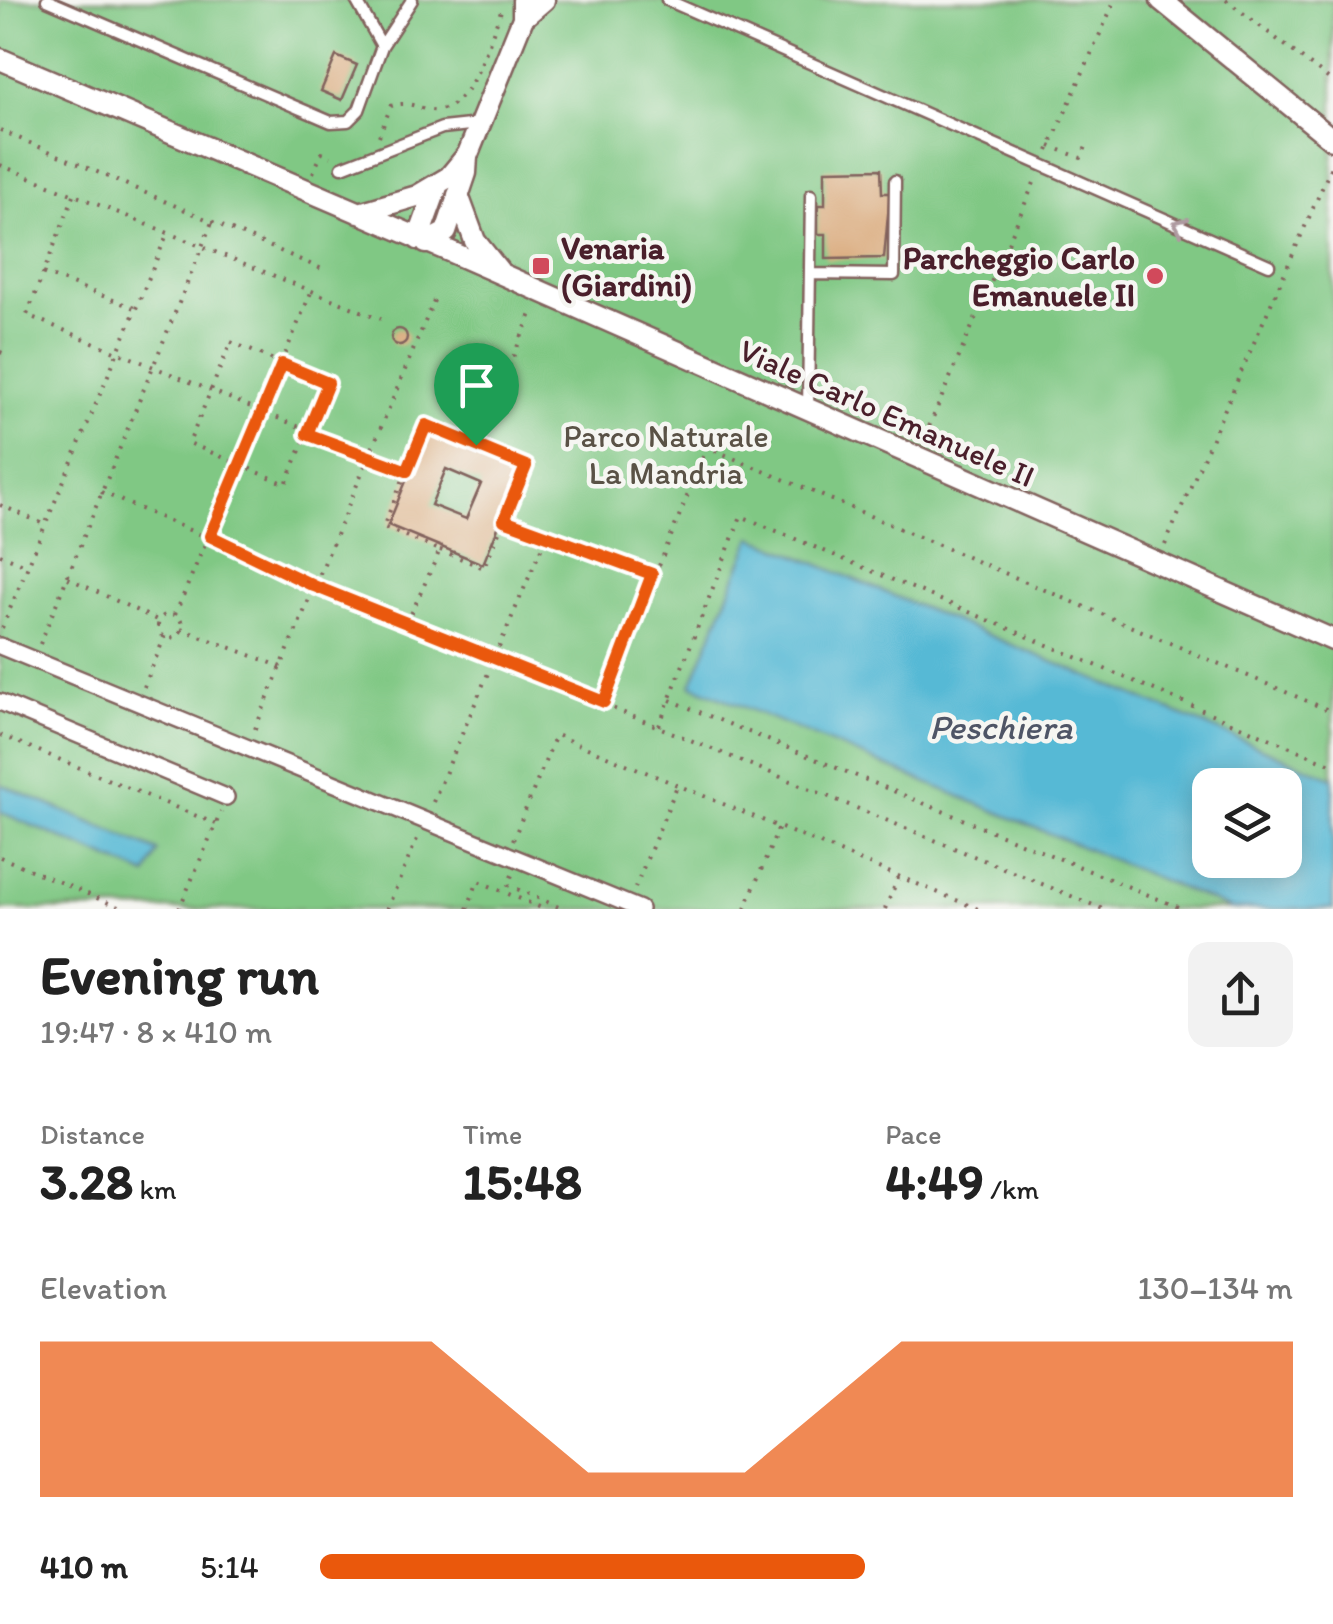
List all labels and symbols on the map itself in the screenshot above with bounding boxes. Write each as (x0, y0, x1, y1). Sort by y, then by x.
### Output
one-way arrow (1172, 217, 1190, 237)
place label: Venaria (Giardini) (561, 229, 692, 304)
place label: Parcheggio Carlo Emanuele II (903, 239, 1135, 314)
marker: Venaria (Giardini) (530, 255, 552, 277)
marker: Parcheggio Carlo Emanuele II (1144, 265, 1166, 287)
street label: Viale Carlo Emanuele II (733, 331, 1041, 495)
pin (434, 343, 519, 446)
park label: Parco Naturale La Mandria (563, 417, 769, 492)
water label: Peschiera (929, 706, 1074, 748)

